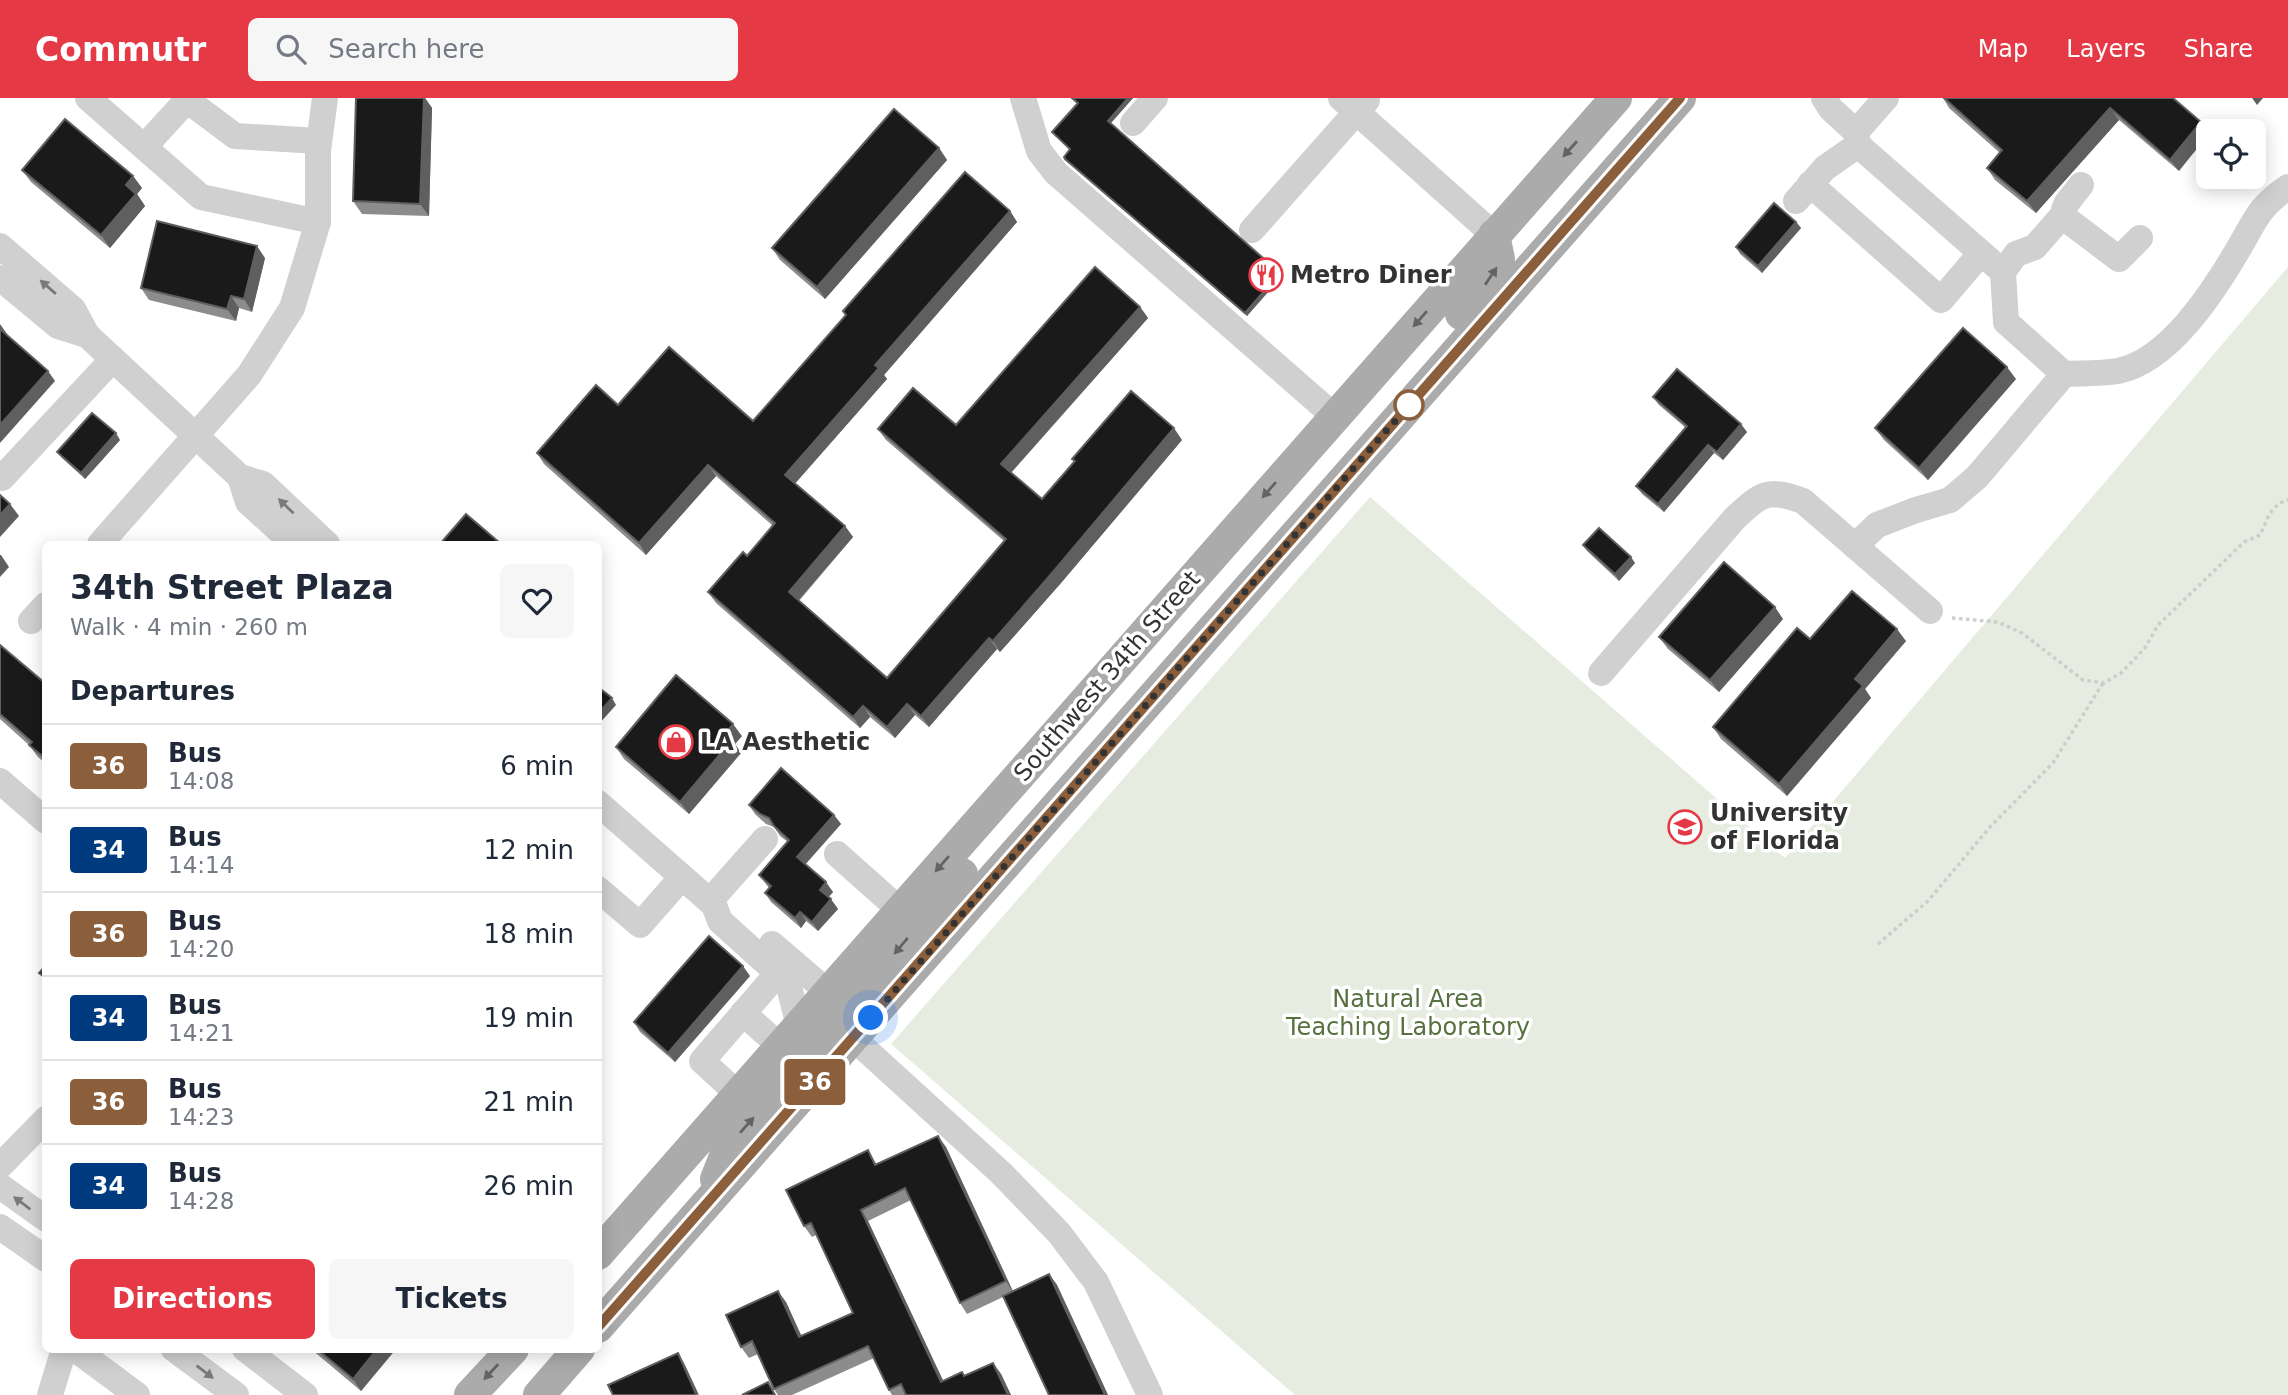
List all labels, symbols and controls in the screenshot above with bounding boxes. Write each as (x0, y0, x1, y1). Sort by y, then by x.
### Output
search box (248, 18, 738, 81)
text: Commutr (35, 30, 206, 69)
icon: search (272, 30, 310, 68)
text: Search here (328, 34, 484, 64)
text: Map (1978, 35, 2028, 63)
text: Layers (2066, 35, 2146, 63)
text: Share (2184, 35, 2253, 63)
map controls (2196, 119, 2266, 189)
button: locate (2196, 119, 2266, 189)
one-way arrow (1563, 140, 1579, 157)
restaurant icon: Metro Diner (1247, 256, 1285, 294)
place label: Metro Diner (1290, 261, 1452, 289)
one-way arrow (1485, 266, 1498, 286)
one-way arrow (39, 279, 57, 295)
one-way arrow (1413, 311, 1428, 328)
unlabelled marker (1394, 390, 1424, 420)
one-way arrow (1261, 481, 1277, 499)
one-way arrow (278, 498, 295, 514)
button: heart (500, 564, 574, 638)
street label: Southwest 34th Street (1008, 565, 1206, 787)
text: 34th Street Plaza (70, 568, 394, 607)
text: Walk · 4 min · 260 m (70, 614, 308, 640)
text: Departures (70, 676, 235, 706)
shop icon: LA Aesthetic (657, 723, 695, 761)
place label: LA Aesthetic (700, 728, 870, 756)
text: Bus (168, 738, 222, 768)
text: 6 min (500, 751, 574, 781)
text: 36 (92, 752, 125, 780)
text: 14:08 (168, 768, 234, 794)
place label: University of Florida (1710, 799, 1849, 855)
school or university icon: University of Florida (1666, 808, 1704, 846)
text: Bus (168, 822, 222, 852)
text: 12 min (484, 835, 574, 865)
text: 34 (92, 836, 125, 864)
text: 14:14 (168, 852, 234, 878)
one-way arrow (935, 856, 950, 873)
text: Bus (168, 906, 222, 936)
text: 18 min (484, 919, 574, 949)
text: 36 (92, 920, 125, 948)
text: 14:20 (168, 936, 234, 962)
one-way arrow (894, 938, 909, 955)
park label: Natural Area Teaching Laboratory (1285, 985, 1530, 1041)
text: Bus (168, 990, 222, 1020)
your location (853, 1000, 888, 1035)
text: 19 min (484, 1003, 574, 1033)
text: 34 (92, 1004, 125, 1032)
text: 14:21 (168, 1020, 234, 1046)
line badge: 36 (784, 1059, 846, 1105)
text: 36 (798, 1068, 832, 1096)
text: Bus (168, 1074, 222, 1104)
text: 21 min (484, 1087, 574, 1117)
text: 36 (92, 1088, 125, 1116)
text: 14:23 (168, 1104, 234, 1130)
one-way arrow (739, 1116, 755, 1134)
text: Bus (168, 1158, 222, 1188)
text: 26 min (484, 1171, 574, 1201)
text: 34 (92, 1172, 125, 1200)
text: 14:28 (168, 1188, 234, 1214)
one-way arrow (14, 1196, 32, 1211)
button: Directions (70, 1259, 315, 1339)
button: Tickets (329, 1259, 574, 1339)
one-way arrow (484, 1363, 500, 1380)
one-way arrow (195, 1365, 213, 1380)

